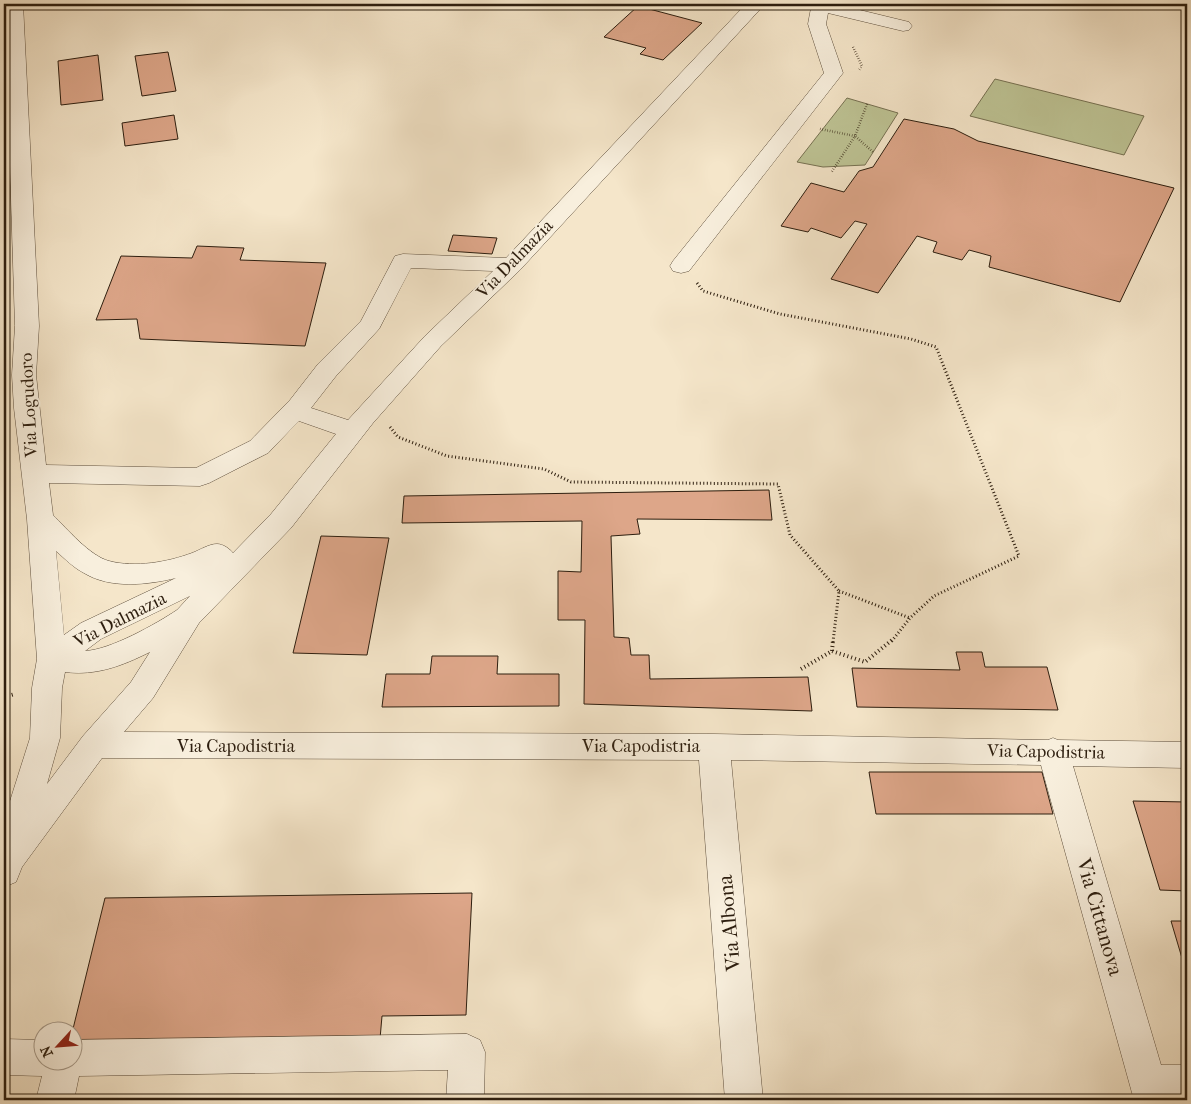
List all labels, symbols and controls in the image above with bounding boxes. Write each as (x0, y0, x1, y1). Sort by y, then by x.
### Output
street label: Via Dalmazia (472, 215, 558, 303)
street label: Via Logudoro (16, 352, 42, 459)
street label: Via Dalmazia (69, 587, 170, 653)
street label: Via Capodistria (176, 736, 296, 757)
street label: Via Capodistria (581, 736, 701, 757)
street label: Via Capodistria (986, 740, 1106, 764)
street label: Via Cittanova (1071, 854, 1128, 979)
street label: Via Albona (713, 873, 745, 973)
north arrow (32, 1022, 82, 1072)
text: N (37, 1043, 57, 1060)

